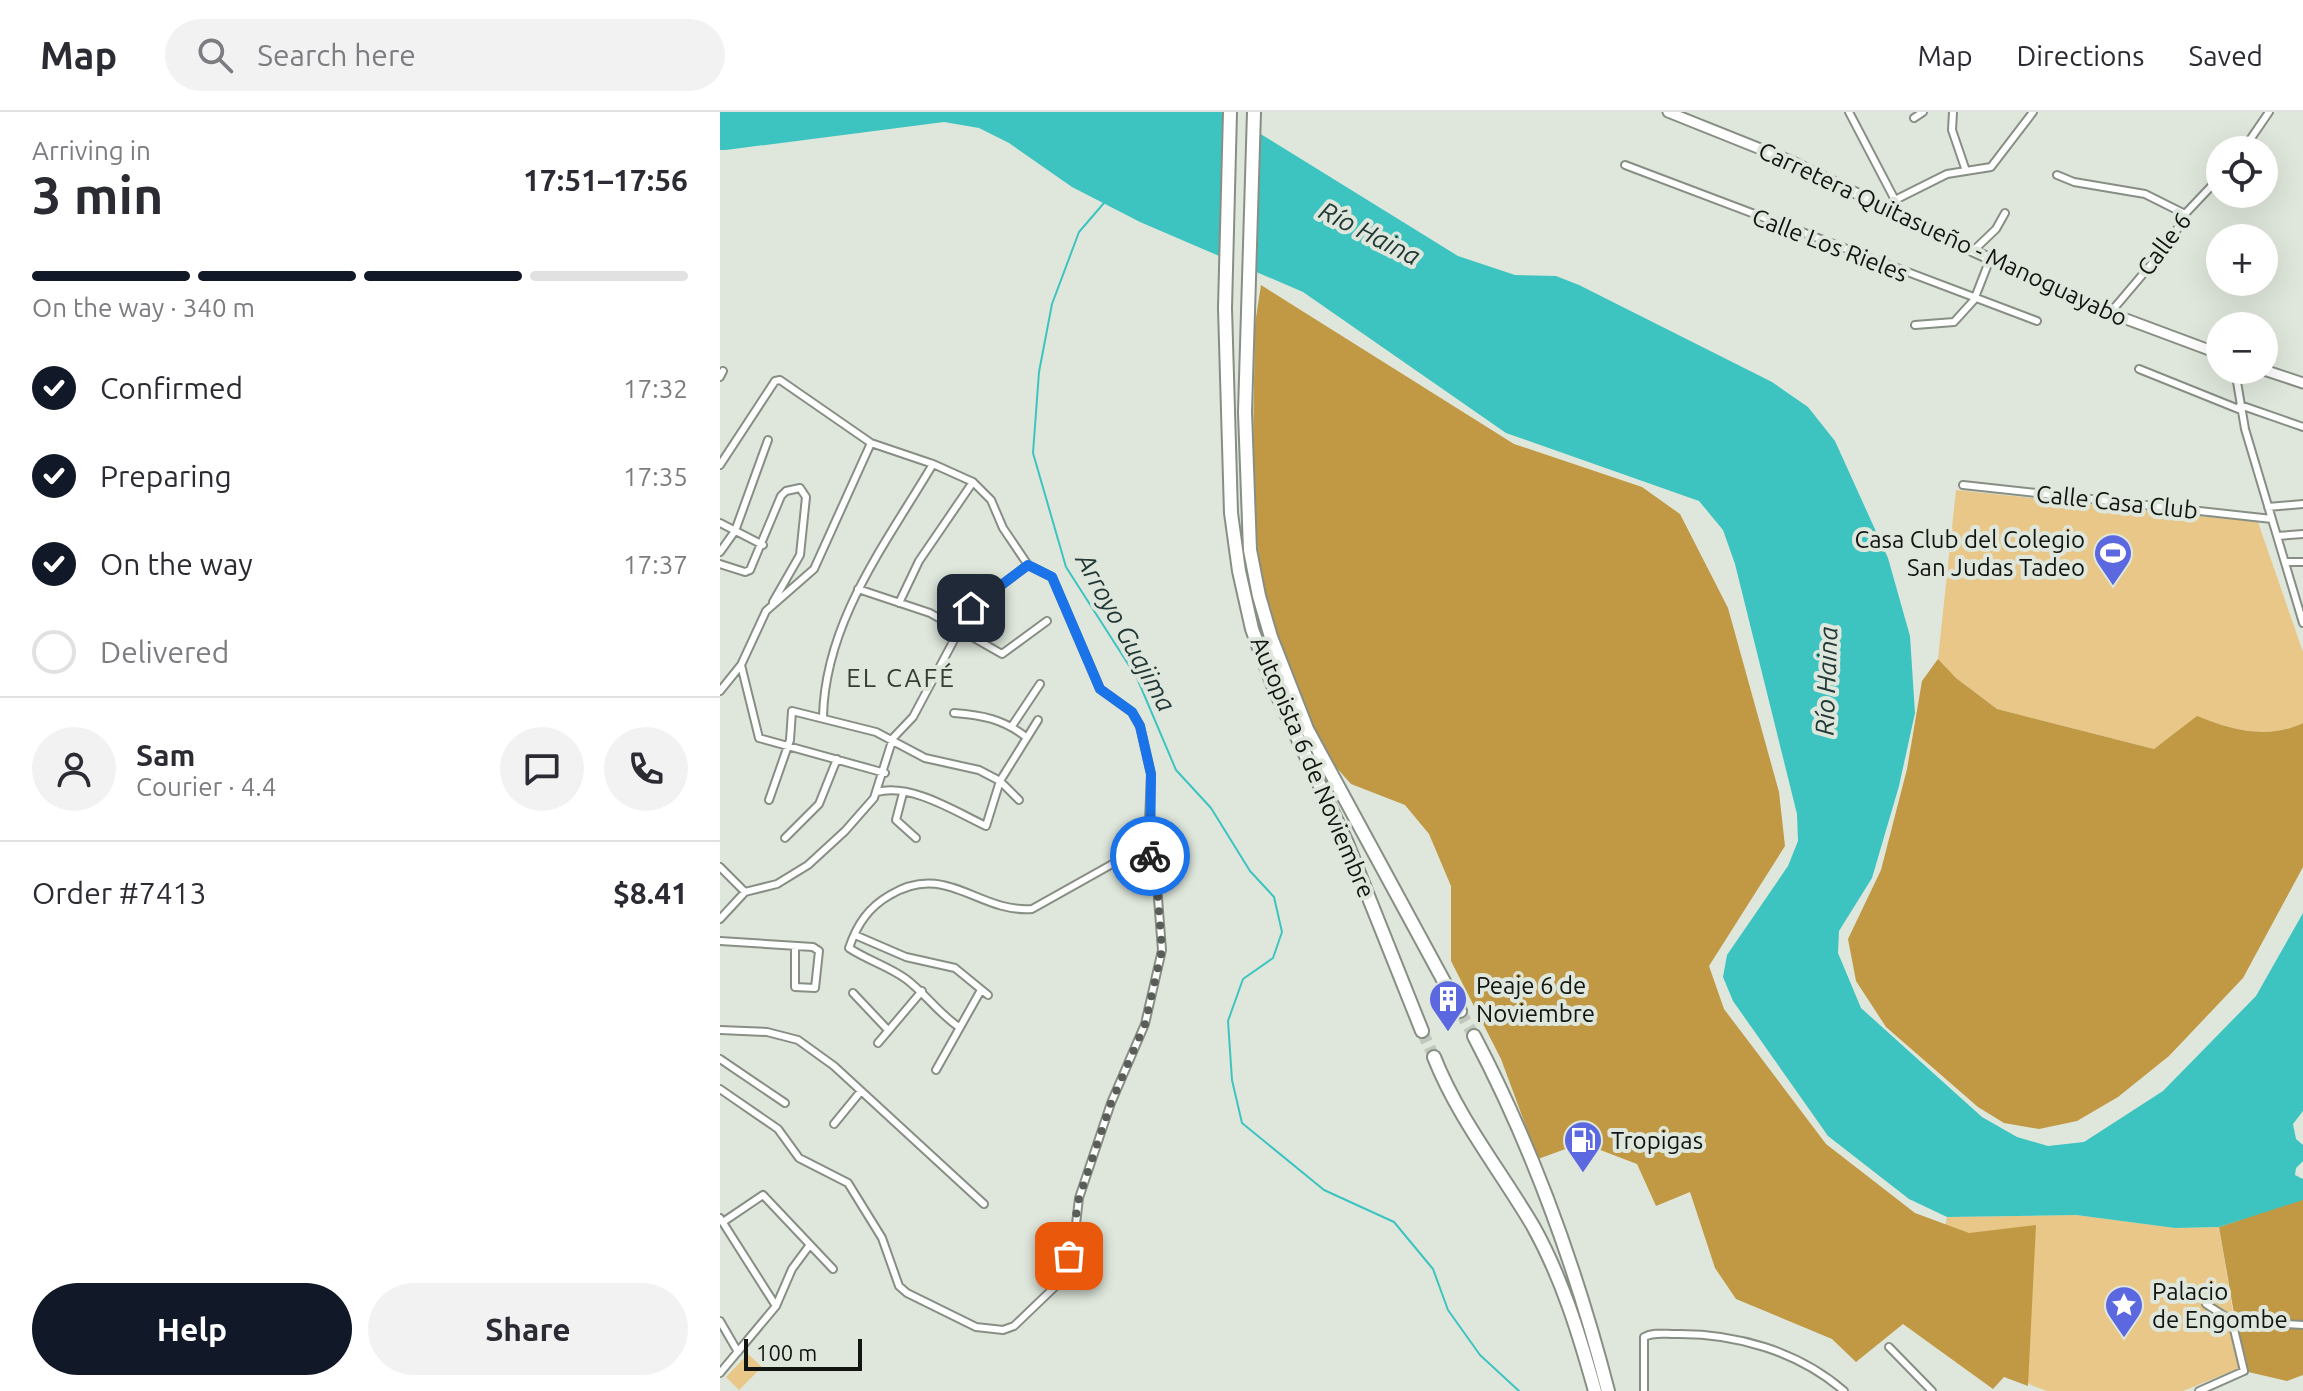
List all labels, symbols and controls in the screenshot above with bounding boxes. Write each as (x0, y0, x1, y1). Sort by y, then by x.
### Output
search box (165, 19, 725, 91)
icon: search (193, 33, 237, 77)
text: Map (40, 34, 117, 76)
text: Search here (257, 38, 416, 72)
text: Map (1917, 40, 1973, 71)
text: Directions (2017, 40, 2144, 71)
text: Saved (2188, 40, 2263, 71)
text: Arriving in (32, 136, 151, 165)
street label: Carretera Quitasueño - Manoguayabo (1754, 136, 2132, 332)
map controls (2206, 136, 2278, 384)
button: locate (2206, 136, 2278, 208)
text: 17:51–17:56 (523, 163, 688, 197)
text: 3 min (32, 166, 163, 224)
water label: Río Haina (1315, 195, 1425, 271)
street label: Calle Los Rieles (1748, 203, 1912, 287)
street label: Calle 6 (2132, 207, 2196, 281)
button: + (2206, 224, 2278, 296)
text: On the way · 340 m (32, 293, 255, 322)
button: − (2206, 312, 2278, 384)
icon: check (32, 366, 76, 410)
text: Confirmed (100, 371, 243, 405)
text: 17:32 (623, 374, 688, 403)
icon: check (32, 454, 76, 498)
text: Preparing (100, 459, 232, 493)
text: 17:35 (623, 462, 688, 491)
street label: Calle Casa Club (2035, 480, 2199, 524)
place label: Casa Club del Colegio San Judas Tadeo (1854, 526, 2085, 581)
sports icon: Casa Club del Colegio San Judas Tadeo (2092, 532, 2134, 587)
icon: check (32, 542, 76, 586)
water label: Arroyo Guajima (1070, 546, 1181, 716)
text: On the way (100, 547, 253, 581)
text: 17:37 (623, 550, 688, 579)
pin (937, 574, 1005, 642)
icon: home (949, 586, 993, 630)
water label: Río Haina (1810, 626, 1842, 736)
street label: Autopista 6 de Noviembre (1246, 632, 1380, 902)
text: Delivered (100, 635, 229, 669)
district label: EL CAFÉ (846, 662, 956, 692)
button: person (32, 727, 116, 811)
button: chat (500, 727, 584, 811)
button: phone (604, 727, 688, 811)
text: Sam (136, 738, 195, 772)
text: Courier · 4.4 (136, 772, 276, 801)
courier (1110, 816, 1190, 896)
icon: bike (1128, 834, 1172, 878)
text: Order #7413 (32, 876, 206, 910)
text: $8.41 (613, 876, 688, 910)
place label: Peaje 6 de Noviembre (1476, 972, 1595, 1027)
building icon: Peaje 6 de Noviembre (1427, 978, 1469, 1033)
fuel station icon: Tropigas (1562, 1119, 1604, 1174)
place label: Tropigas (1611, 1127, 1703, 1154)
pin (1035, 1222, 1103, 1290)
icon: bag (1047, 1234, 1091, 1278)
place label: Palacio de Engombe (2152, 1278, 2288, 1333)
button: Help (32, 1283, 352, 1375)
button: Share (368, 1283, 688, 1375)
place icon: Palacio de Engombe (2103, 1284, 2145, 1339)
scale bar (744, 1335, 862, 1371)
text: 100 m (756, 1340, 817, 1365)

